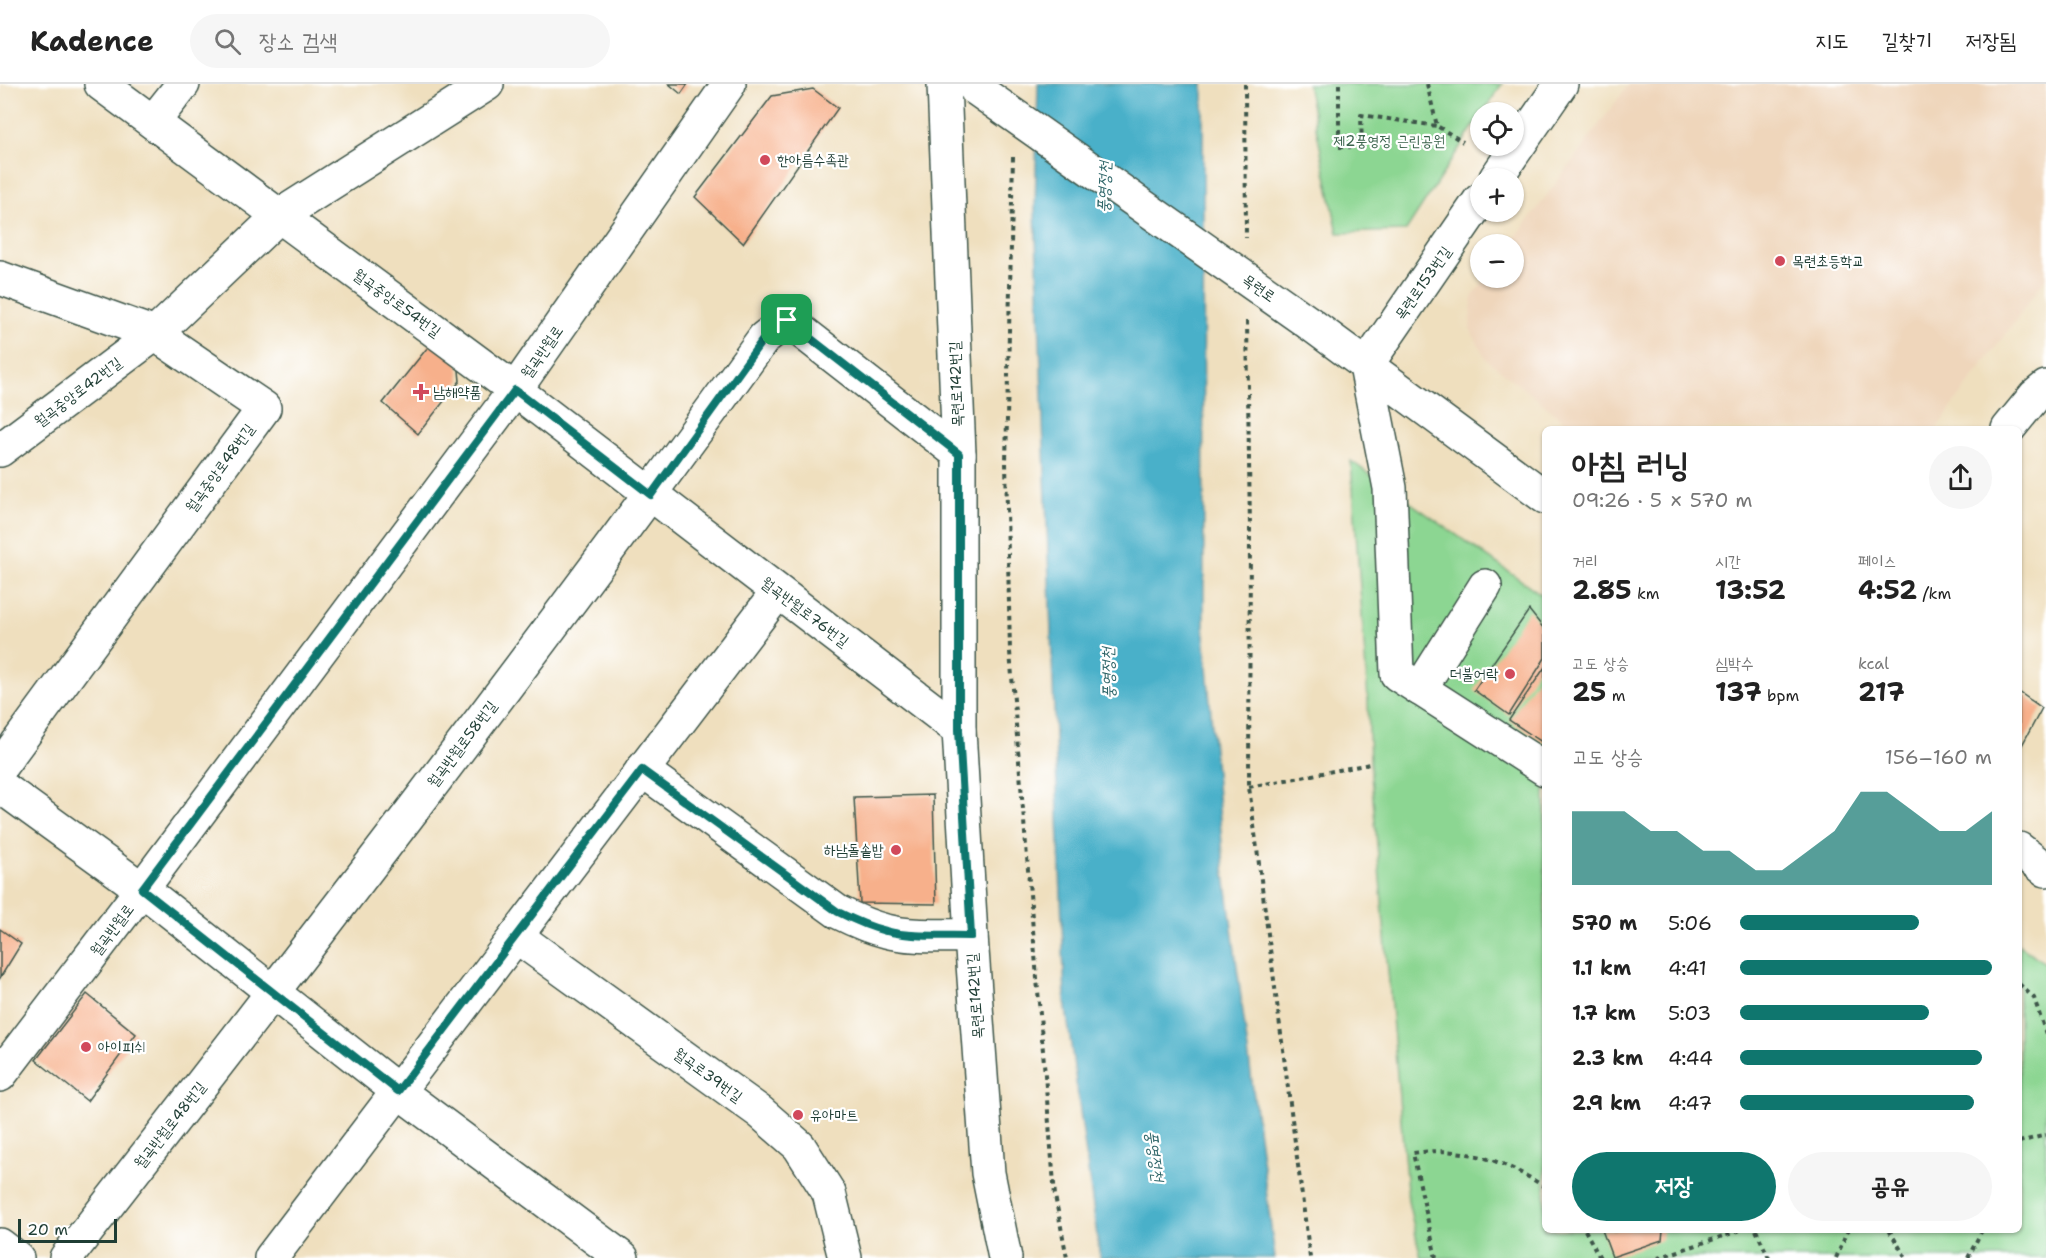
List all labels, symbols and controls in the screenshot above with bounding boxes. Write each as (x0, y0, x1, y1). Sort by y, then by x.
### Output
search box (190, 14, 610, 68)
text: Kadence (30, 22, 154, 60)
icon: search (211, 25, 244, 58)
text: 장소 검색 (259, 27, 337, 56)
text: 지도 (1815, 27, 1849, 55)
text: 길찾기 (1882, 27, 1932, 55)
text: 저장됨 (1965, 27, 2016, 55)
map controls (1470, 102, 1524, 288)
button: locate (1470, 102, 1524, 156)
park label: 제2풍영정 근린공원 (1333, 131, 1445, 151)
place label: 한아름수족관 (777, 150, 849, 170)
marker: 한아름수족관 (758, 153, 772, 167)
water label: 풍영정천 (1093, 159, 1115, 213)
button: + (1470, 168, 1524, 222)
button: − (1470, 234, 1524, 288)
street label: 목련로153번길 (1390, 242, 1456, 324)
place label: 목련초등학교 (1792, 251, 1864, 271)
marker: 목련초등학교 (1773, 254, 1787, 268)
street label: 월곡중앙로54번길 (349, 264, 445, 342)
street label: 목련로 (1238, 269, 1280, 307)
pin (761, 294, 812, 345)
icon: arrive (770, 303, 803, 336)
street label: 월곡반월로 (516, 322, 568, 382)
street label: 목련로142번길 (945, 341, 967, 427)
street label: 월곡중앙로42번길 (30, 353, 126, 431)
place label: 남해약품 (433, 382, 481, 402)
marker: 남해약품 (414, 385, 428, 399)
street label: 월곡중앙로48번길 (181, 420, 259, 516)
text: 아침 러닝 (1572, 442, 1690, 487)
button: share (1929, 446, 1992, 509)
text: 09:26 · 5 × 570 m (1572, 487, 1753, 513)
text: 거리 (1572, 551, 1598, 572)
text: 시간 (1715, 551, 1741, 572)
text: 페이스 (1858, 551, 1897, 572)
street label: 월곡반월로76번길 (757, 572, 853, 652)
text: 2.85 (1572, 572, 1631, 607)
text: 13:52 (1715, 572, 1786, 607)
text: 4:52 (1858, 572, 1917, 607)
text: km (1631, 583, 1660, 604)
text: /km (1917, 583, 1951, 604)
water label: 풍영정천 (1097, 645, 1119, 699)
text: 고도 상승 (1572, 653, 1629, 674)
text: 심박수 (1715, 653, 1754, 674)
text: kcal (1858, 653, 1889, 674)
place label: 더불어락 (1450, 664, 1499, 684)
marker: 더불어락 (1503, 667, 1517, 681)
text: 25 (1572, 674, 1606, 709)
text: 137 (1715, 674, 1762, 709)
text: 217 (1858, 674, 1905, 709)
text: m (1606, 685, 1626, 706)
text: bpm (1762, 685, 1799, 706)
street label: 월곡반월로58번길 (423, 697, 501, 791)
text: 고도 상승 (1572, 744, 1643, 770)
text: 156–160 m (1885, 744, 1992, 770)
place label: 하남돌솥밥 (824, 840, 884, 860)
marker: 하남돌솥밥 (889, 843, 903, 857)
street label: 월곡반월로 (86, 900, 138, 960)
text: 570 m (1572, 910, 1637, 936)
text: 5:06 (1668, 910, 1712, 936)
street label: 목련로142번길 (962, 952, 988, 1040)
text: 1.1 km (1572, 955, 1631, 981)
text: 4:41 (1668, 955, 1707, 981)
text: 1.7 km (1572, 1000, 1636, 1026)
text: 5:03 (1668, 1000, 1711, 1026)
place label: 아이피쉬 (98, 1037, 146, 1057)
marker: 아이피쉬 (79, 1040, 93, 1054)
street label: 월곡로39번길 (670, 1043, 746, 1107)
text: 2.3 km (1572, 1045, 1643, 1071)
text: 4:44 (1668, 1045, 1713, 1071)
street label: 월곡반월로48번길 (130, 1077, 210, 1173)
text: 2.9 km (1572, 1090, 1641, 1116)
text: 4:47 (1668, 1090, 1712, 1116)
place label: 유아마트 (810, 1105, 858, 1125)
marker: 유아마트 (791, 1108, 805, 1122)
water label: 풍영정천 (1141, 1129, 1169, 1185)
button: 저장 (1572, 1152, 1776, 1221)
button: 공유 (1788, 1152, 1992, 1221)
scale bar (18, 1216, 117, 1244)
text: 20 m (27, 1219, 68, 1240)

